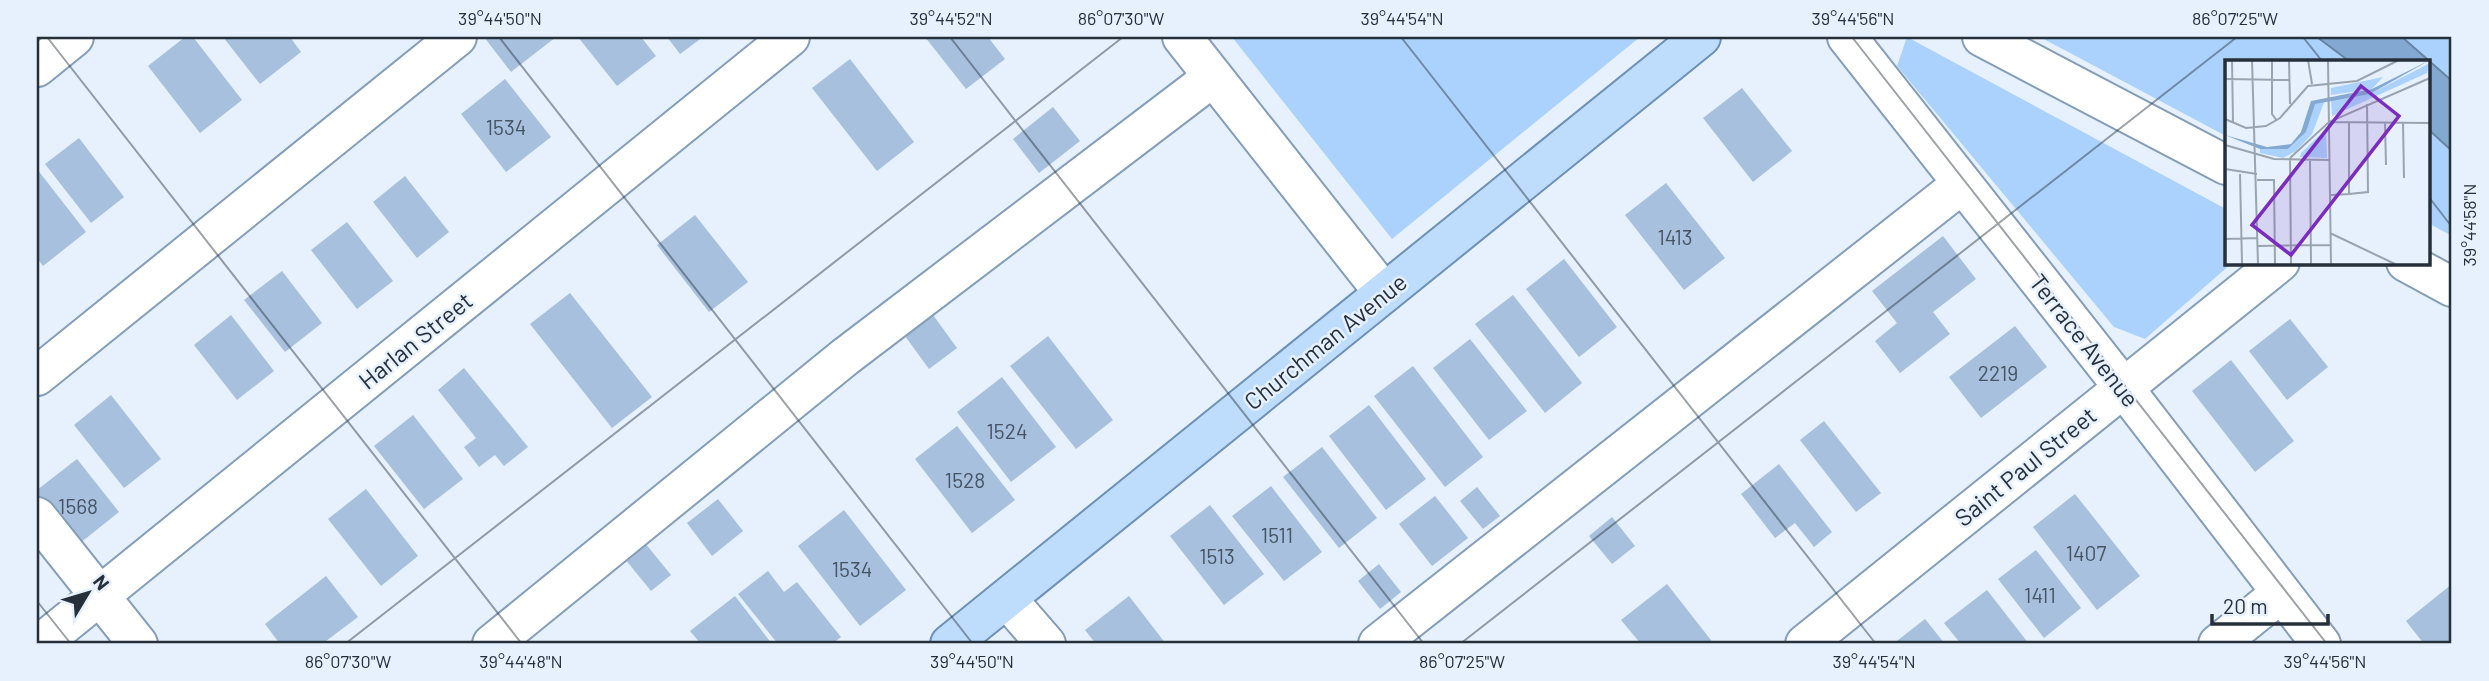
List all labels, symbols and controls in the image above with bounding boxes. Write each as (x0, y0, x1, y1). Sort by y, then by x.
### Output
text: 39°44'50"N (458, 7, 542, 29)
text: 39°44'52"N (909, 7, 993, 29)
text: 86°07'30"W (1078, 7, 1164, 29)
text: 39°44'54"N (1360, 7, 1444, 29)
text: 39°44'56"N (1812, 7, 1894, 29)
text: 86°07'25"W (2192, 7, 2278, 29)
inset map (2225, 60, 2430, 264)
house number: 1534 (486, 114, 526, 139)
text: 39°44'58"N (2458, 184, 2480, 266)
house number: 1413 (1657, 224, 1693, 249)
street label: Churchman Avenue (1238, 267, 1412, 415)
street label: Terrace Avenue (2024, 268, 2146, 412)
street label: Harlan Street (352, 285, 478, 395)
house number: 2219 (1978, 360, 2018, 385)
street label: Saint Paul Street (1948, 400, 2102, 532)
house number: 1524 (987, 418, 1027, 443)
house number: 1528 (945, 467, 985, 492)
house number: 1568 (58, 493, 98, 518)
house number: 1511 (1261, 522, 1293, 547)
house number: 1407 (2066, 540, 2106, 565)
house number: 1513 (1199, 543, 1235, 568)
house number: 1534 (832, 556, 872, 581)
north arrow (52, 558, 122, 628)
text: N (89, 570, 115, 594)
house number: 1411 (2024, 582, 2056, 607)
scale bar (2212, 583, 2328, 627)
text: 20 m (2223, 593, 2268, 618)
text: 86°07'30"W (305, 650, 391, 672)
text: 39°44'48"N (479, 650, 563, 672)
text: 39°44'50"N (930, 650, 1014, 672)
text: 86°07'25"W (1419, 650, 1505, 672)
text: 39°44'54"N (1832, 650, 1916, 672)
text: 39°44'56"N (2284, 650, 2366, 672)

